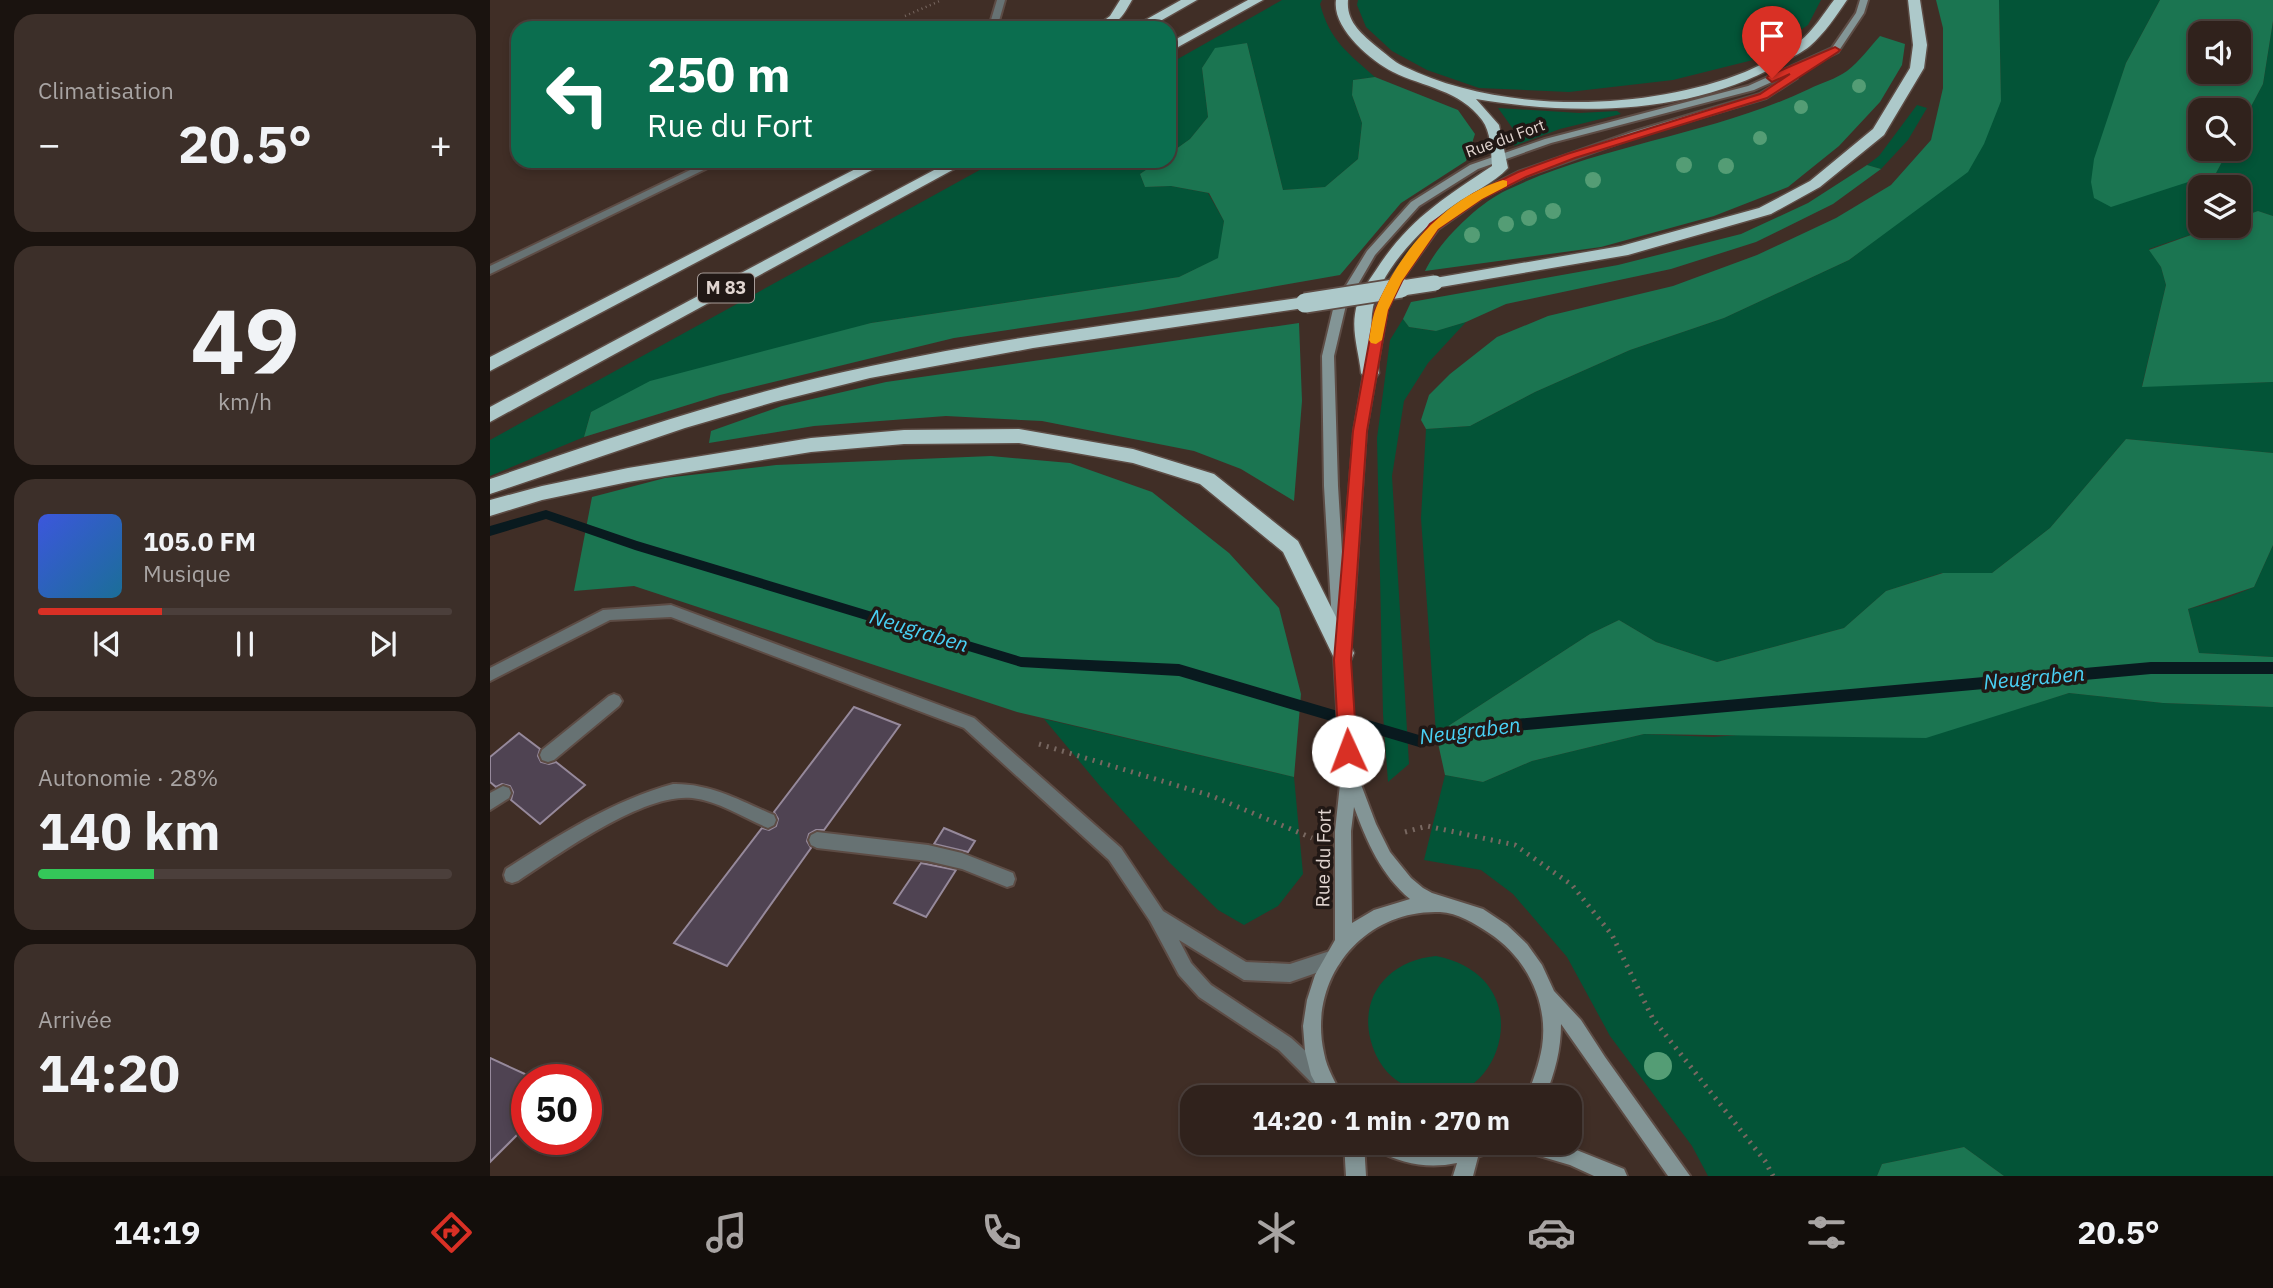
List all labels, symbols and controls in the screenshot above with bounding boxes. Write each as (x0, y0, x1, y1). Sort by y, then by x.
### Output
pin (1742, 6, 1802, 78)
icon: arrive (1753, 17, 1791, 55)
map controls (2188, 21, 2251, 238)
button: sound (2188, 21, 2251, 84)
text: 250 m (647, 42, 791, 105)
icon: left (532, 49, 623, 140)
text: Climatisation (38, 75, 174, 105)
button: search (2188, 98, 2251, 161)
text: Rue du Fort (647, 104, 813, 146)
text: 20.5° (178, 110, 312, 177)
street label: Rue du Fort (1463, 114, 1547, 162)
text: − (38, 119, 61, 168)
text: + (429, 119, 452, 168)
button: layers (2188, 175, 2251, 238)
road number: M 83 (698, 274, 754, 302)
text: 49 (190, 281, 300, 399)
text: km/h (218, 386, 272, 416)
text: 105.0 FM (143, 524, 256, 558)
text: Musique (143, 558, 231, 588)
water label: Neugraben (866, 602, 972, 658)
icon: previous (88, 625, 126, 663)
icon: pause (226, 625, 264, 663)
icon: next (364, 625, 402, 663)
water label: Neugraben (1982, 659, 2086, 695)
water label: Neugraben (1418, 710, 1522, 750)
position arrow (1311, 714, 1385, 788)
text: Autonomie · 28% (38, 762, 218, 792)
text: 140 km (38, 797, 220, 864)
street label: Rue du Fort (1310, 808, 1336, 908)
text: Arrivée (38, 1004, 112, 1034)
text: 14:20 (38, 1039, 180, 1106)
speed limit sign: 50 (511, 1064, 602, 1155)
text: 14:20 · 1 min · 270 m (1252, 1103, 1510, 1137)
icon: directions (427, 1208, 476, 1257)
icon: music (702, 1208, 751, 1257)
icon: phone (977, 1208, 1026, 1257)
icon: climate (1252, 1208, 1301, 1257)
icon: car (1527, 1208, 1576, 1257)
icon: filters (1802, 1208, 1851, 1257)
text: 14:19 (113, 1211, 200, 1253)
text: 20.5° (2077, 1211, 2160, 1253)

